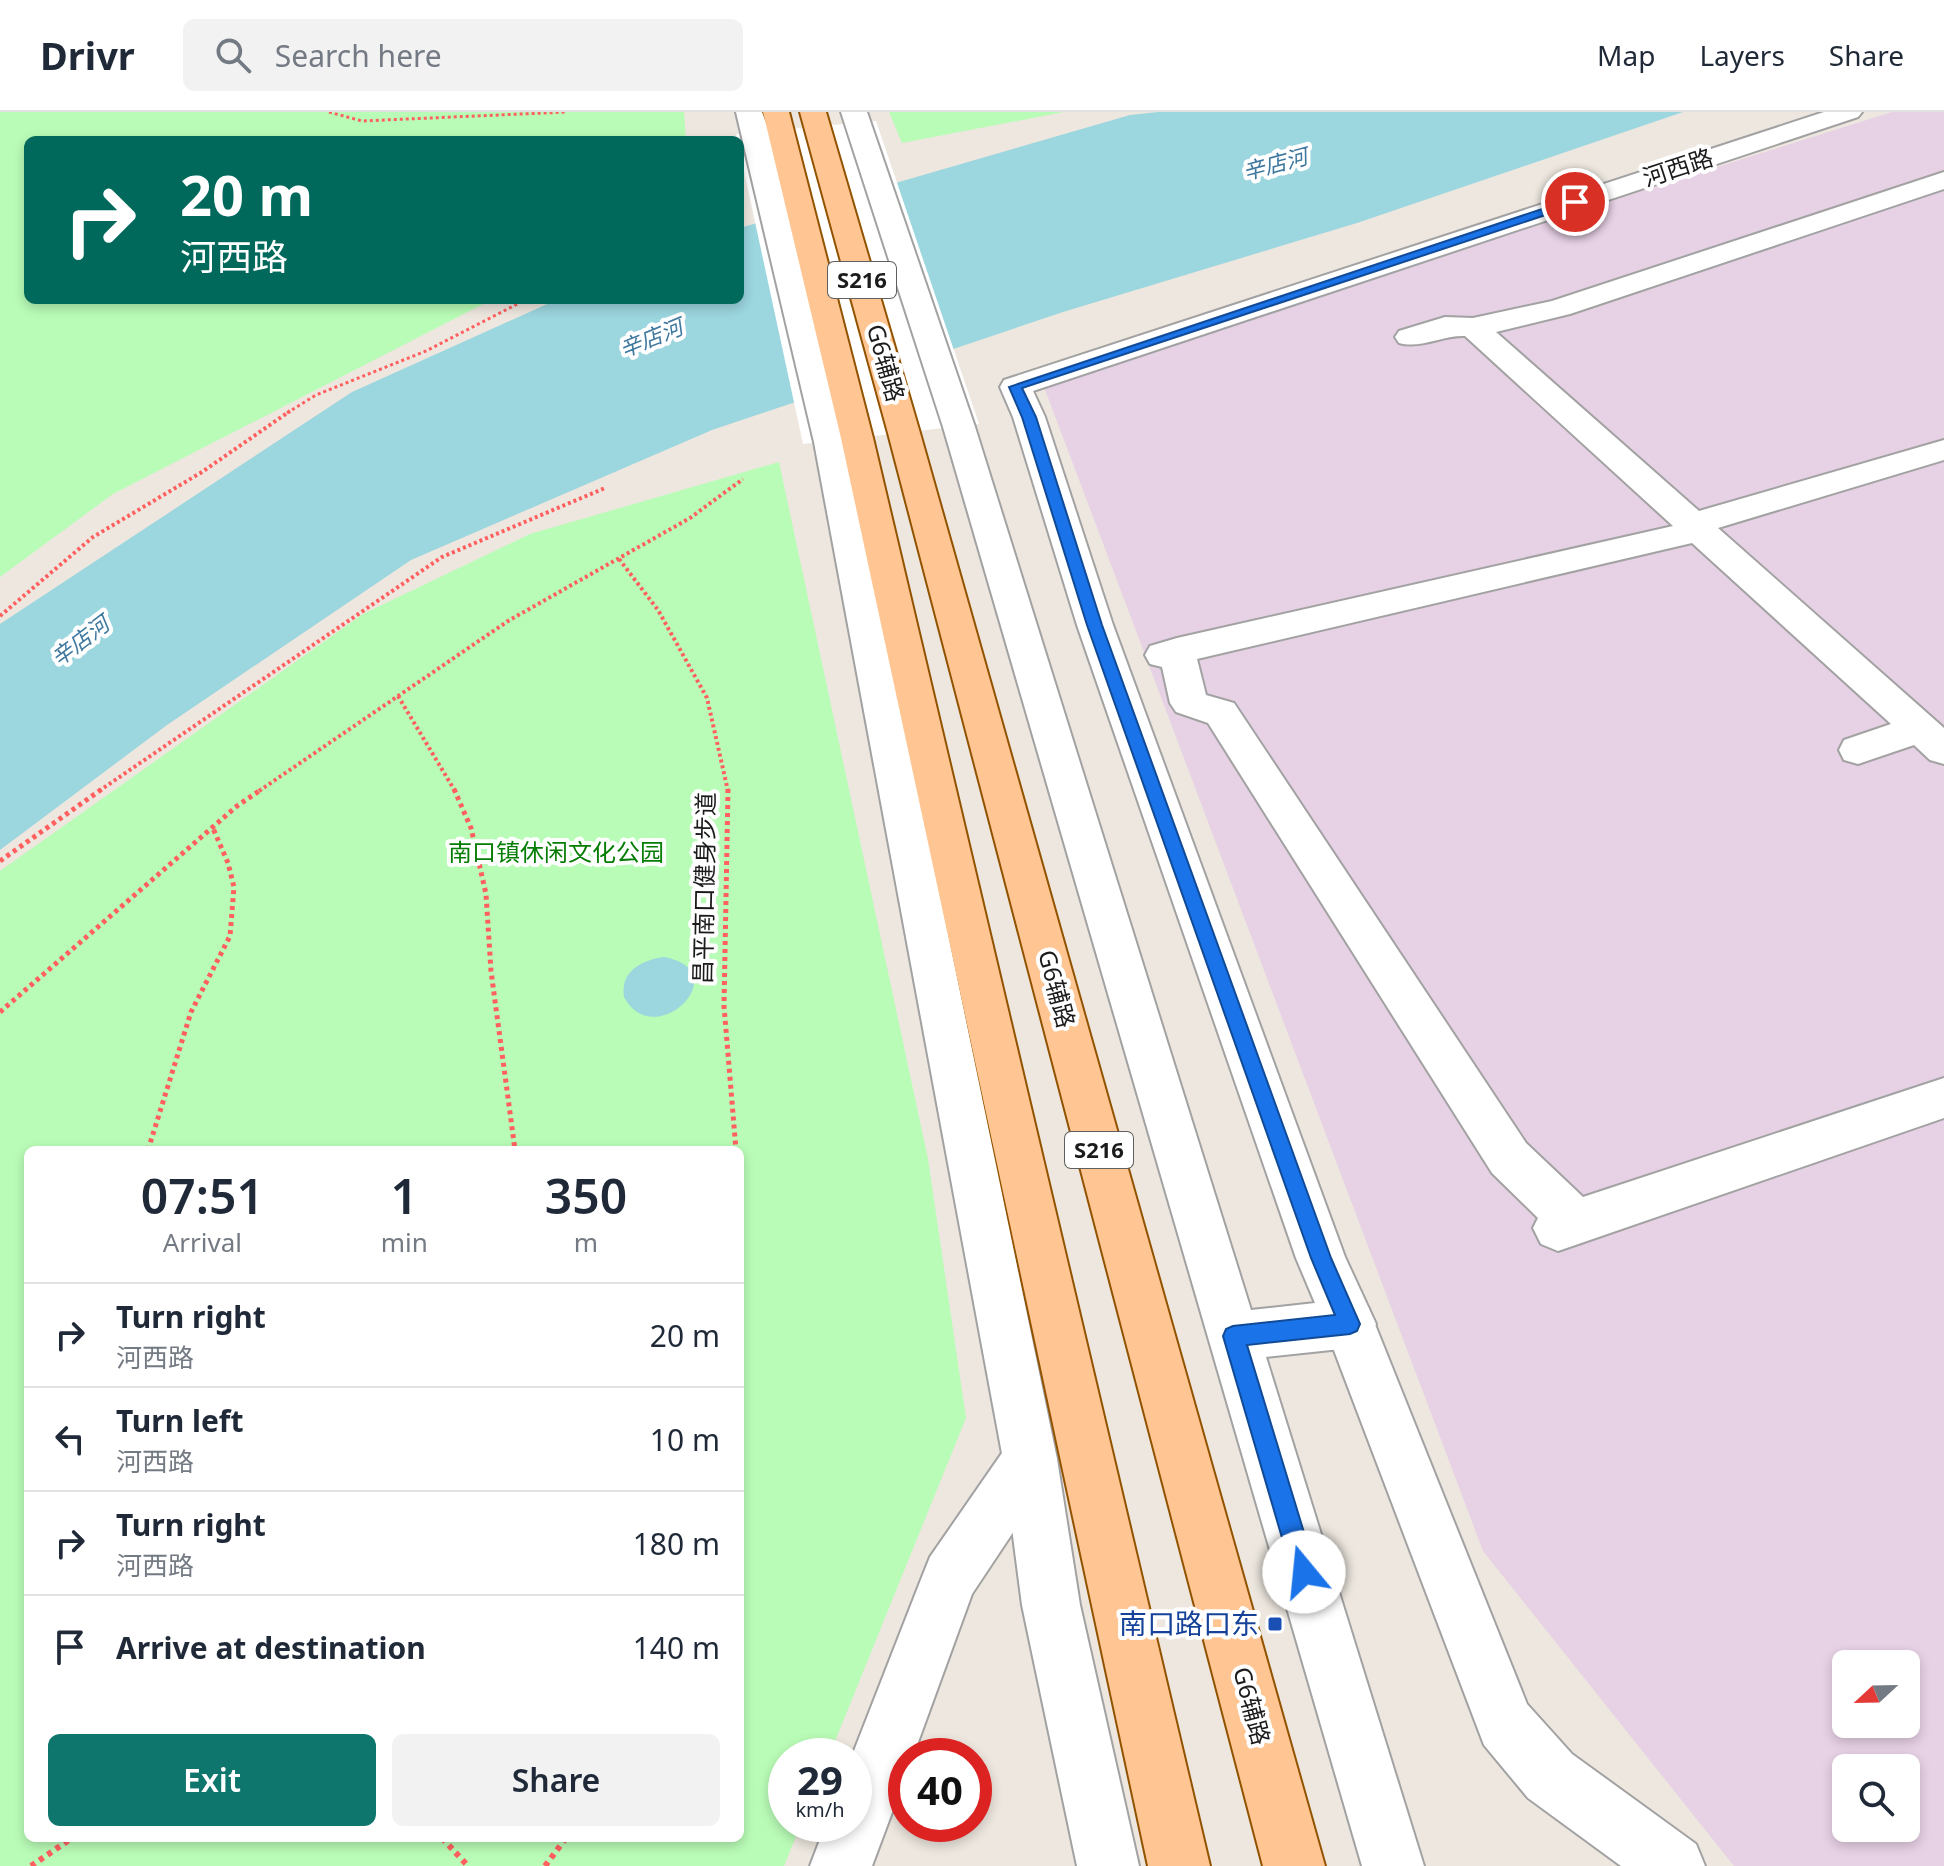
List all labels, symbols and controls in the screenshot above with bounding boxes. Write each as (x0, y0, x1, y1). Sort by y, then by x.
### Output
search box (183, 19, 743, 91)
text: Drivr (40, 29, 135, 81)
icon: search (211, 33, 255, 77)
text: Search here (275, 35, 442, 76)
text: Map (1597, 36, 1655, 74)
text: Layers (1699, 36, 1785, 74)
text: Share (1829, 36, 1904, 74)
water label: 辛店河 (1239, 139, 1314, 186)
street label: 河西路 (1638, 140, 1717, 193)
text: 20 m (180, 156, 313, 232)
icon: right (48, 168, 152, 272)
pin (1541, 168, 1609, 236)
icon: arrive (1553, 180, 1597, 224)
text: 河西路 (180, 232, 288, 281)
road number: S216 (828, 262, 896, 298)
water label: 辛店河 (614, 309, 691, 363)
street label: G6辅路 (860, 320, 913, 405)
water label: 辛店河 (44, 606, 118, 672)
street label: 昌平南口健身步道 (685, 792, 722, 984)
park label: 南口镇休闲文化公园 (448, 835, 664, 868)
street label: G6辅路 (1031, 946, 1084, 1031)
road number: S216 (1065, 1132, 1133, 1168)
text: 07:51 (141, 1163, 264, 1228)
text: 1 (391, 1163, 418, 1228)
text: 350 (545, 1163, 627, 1228)
text: Arrival (163, 1224, 242, 1260)
text: min (381, 1224, 428, 1260)
text: m (574, 1224, 598, 1260)
text: Turn right (116, 1296, 266, 1337)
icon: right (48, 1313, 92, 1357)
text: 20 m (650, 1315, 720, 1356)
text: 河西路 (116, 1339, 194, 1375)
text: Turn left (116, 1400, 244, 1441)
icon: left (48, 1417, 92, 1461)
text: 10 m (650, 1419, 720, 1460)
text: 河西路 (116, 1443, 194, 1479)
text: Turn right (116, 1504, 266, 1545)
icon: right (48, 1521, 92, 1565)
text: 180 m (633, 1523, 720, 1564)
position arrow (1262, 1530, 1346, 1614)
text: 河西路 (116, 1547, 194, 1583)
place label: 南口路口东 (1119, 1604, 1259, 1642)
marker: 南口路口东 (1266, 1615, 1284, 1633)
icon: arrive (48, 1625, 92, 1669)
text: Arrive at destination (116, 1627, 426, 1668)
text: 140 m (633, 1627, 720, 1668)
north arrow (1832, 1650, 1920, 1738)
map controls (1832, 1650, 1920, 1842)
street label: G6辅路 (1226, 1663, 1279, 1748)
button: Exit (48, 1734, 376, 1826)
button: Share (392, 1734, 720, 1826)
speed limit sign: 40 (888, 1738, 992, 1842)
text: 29 (797, 1752, 843, 1807)
button: search (1832, 1754, 1920, 1842)
text: km/h (795, 1796, 845, 1823)

